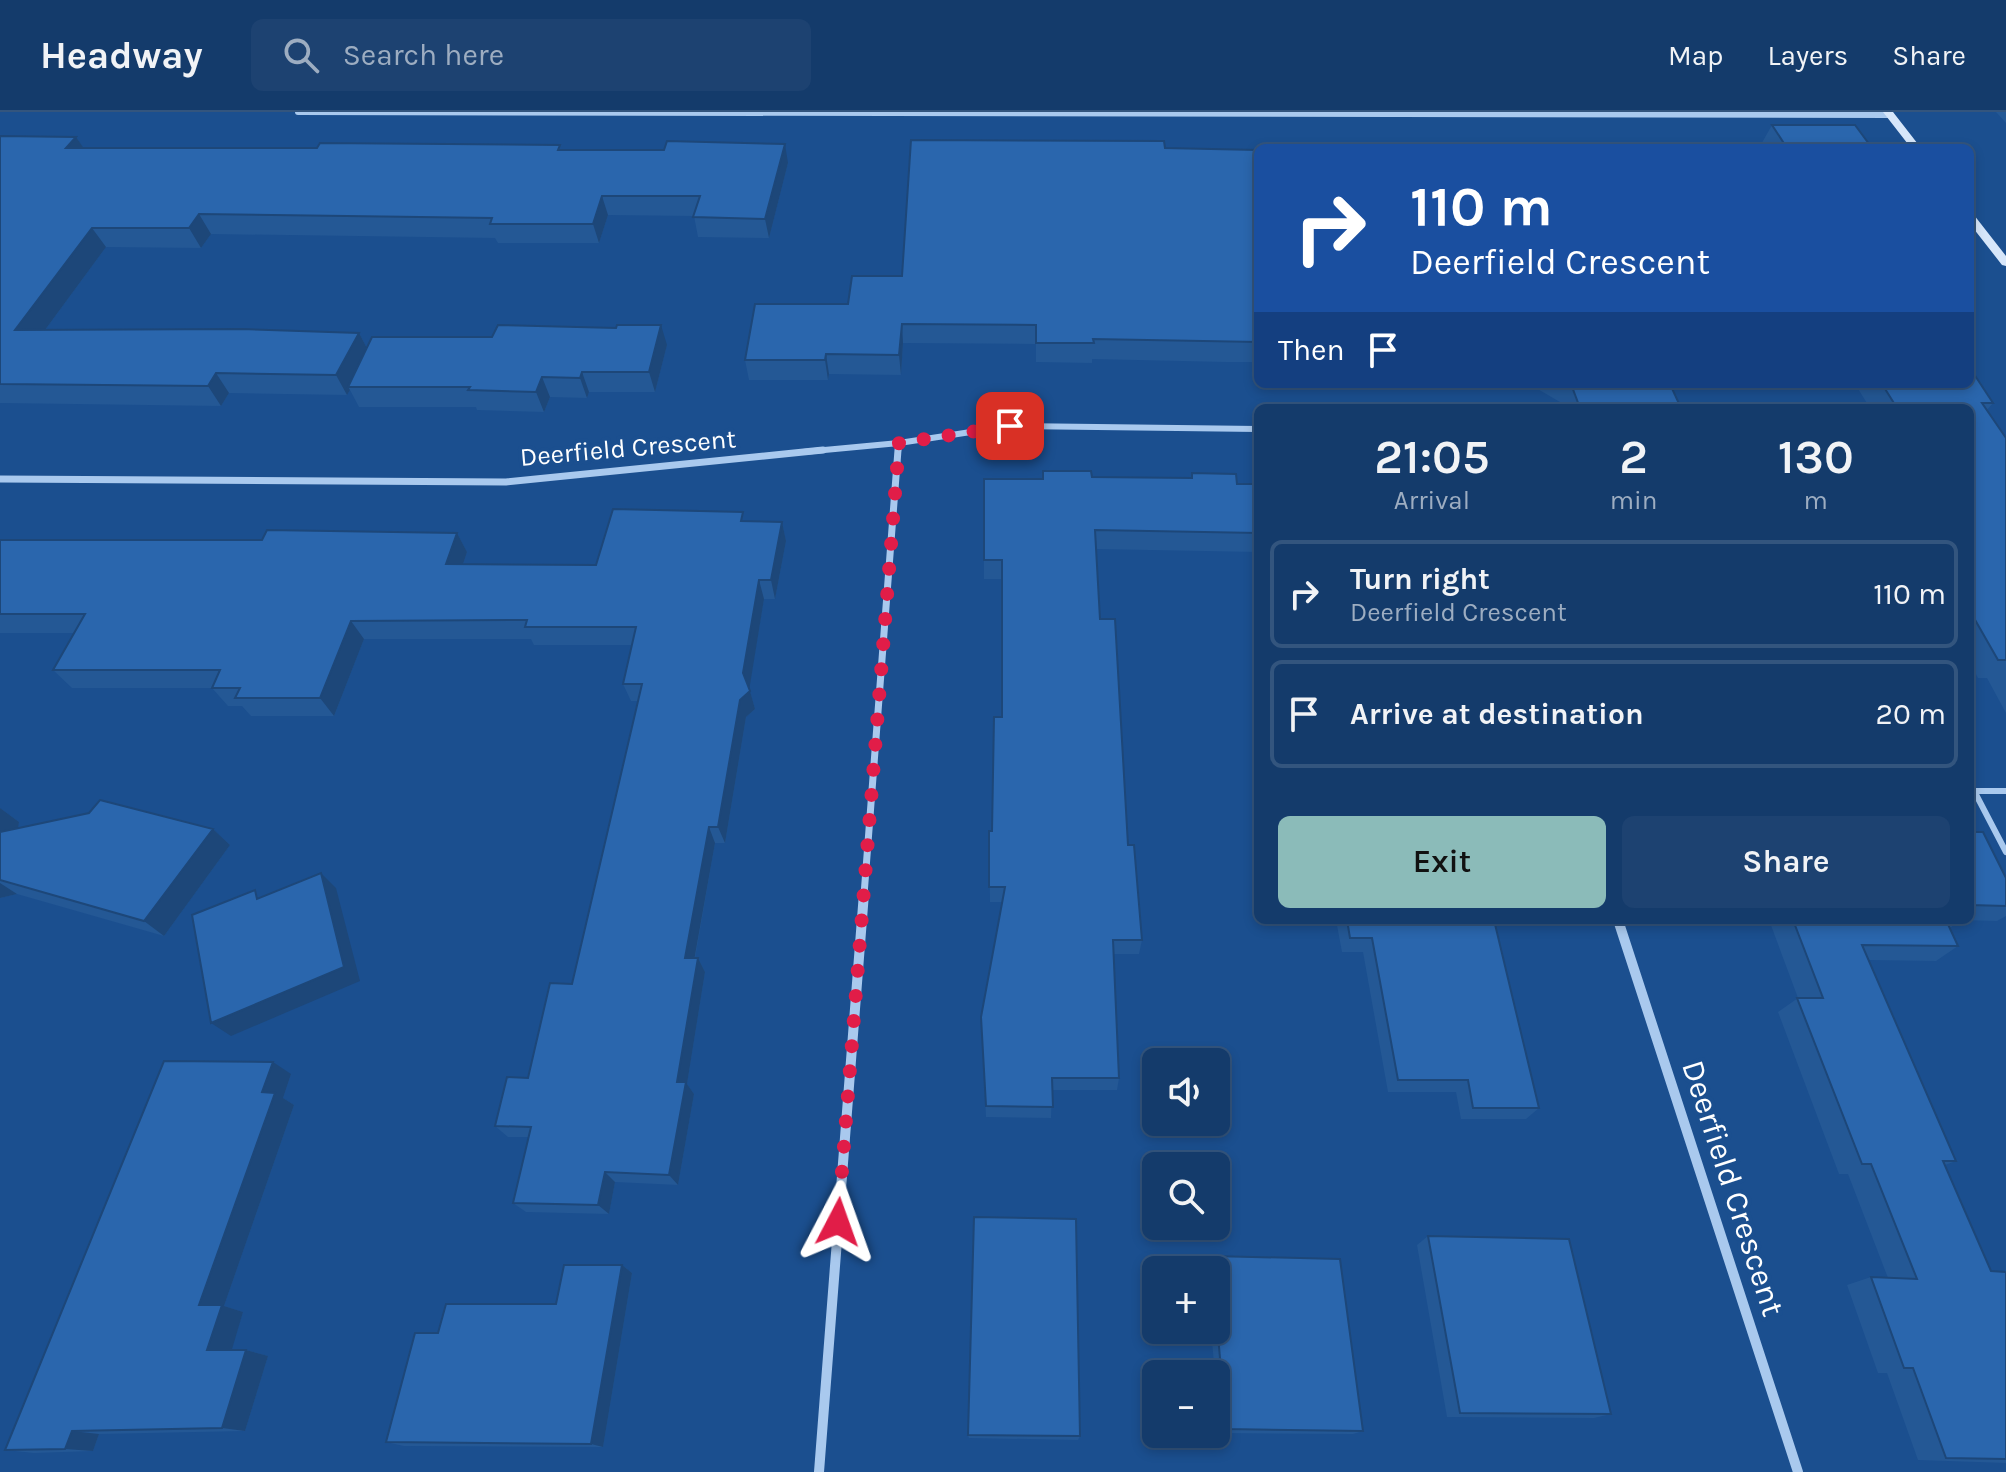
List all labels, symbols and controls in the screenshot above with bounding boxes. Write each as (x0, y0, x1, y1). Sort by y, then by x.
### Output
search box (251, 19, 811, 91)
text: Headway (40, 33, 203, 78)
icon: search (279, 33, 323, 77)
text: Search here (343, 37, 504, 73)
text: Map (1668, 39, 1723, 72)
text: Layers (1767, 39, 1848, 72)
text: Share (1892, 39, 1966, 72)
text: 110 m (1410, 174, 1553, 239)
icon: right (1278, 176, 1382, 280)
text: Deerfield Crescent (1410, 241, 1710, 283)
icon: arrive (1361, 328, 1405, 372)
text: Then (1278, 332, 1345, 368)
pin (976, 392, 1044, 460)
icon: arrive (988, 404, 1032, 448)
street label: Deerfield Crescent (519, 423, 738, 473)
text: 21:05 (1374, 429, 1490, 485)
text: 2 (1619, 429, 1648, 485)
text: 130 (1778, 429, 1854, 485)
text: Arrival (1394, 485, 1470, 516)
text: min (1610, 485, 1658, 516)
text: m (1804, 485, 1828, 516)
text: Turn right (1350, 561, 1490, 597)
icon: right (1282, 572, 1326, 616)
text: 110 m (1873, 576, 1946, 612)
text: Deerfield Crescent (1350, 597, 1567, 628)
icon: arrive (1282, 692, 1326, 736)
text: Arrive at destination (1350, 696, 1644, 732)
text: 20 m (1876, 696, 1946, 732)
button: Exit (1278, 816, 1606, 908)
button: Share (1622, 816, 1950, 908)
map controls (1142, 1048, 1230, 1448)
button: sound (1142, 1048, 1230, 1136)
street label: Deerfield Crescent (1674, 1055, 1792, 1321)
button: search (1142, 1152, 1230, 1240)
position arrow (796, 1180, 880, 1264)
button: + (1142, 1256, 1230, 1344)
button: − (1142, 1360, 1230, 1448)

